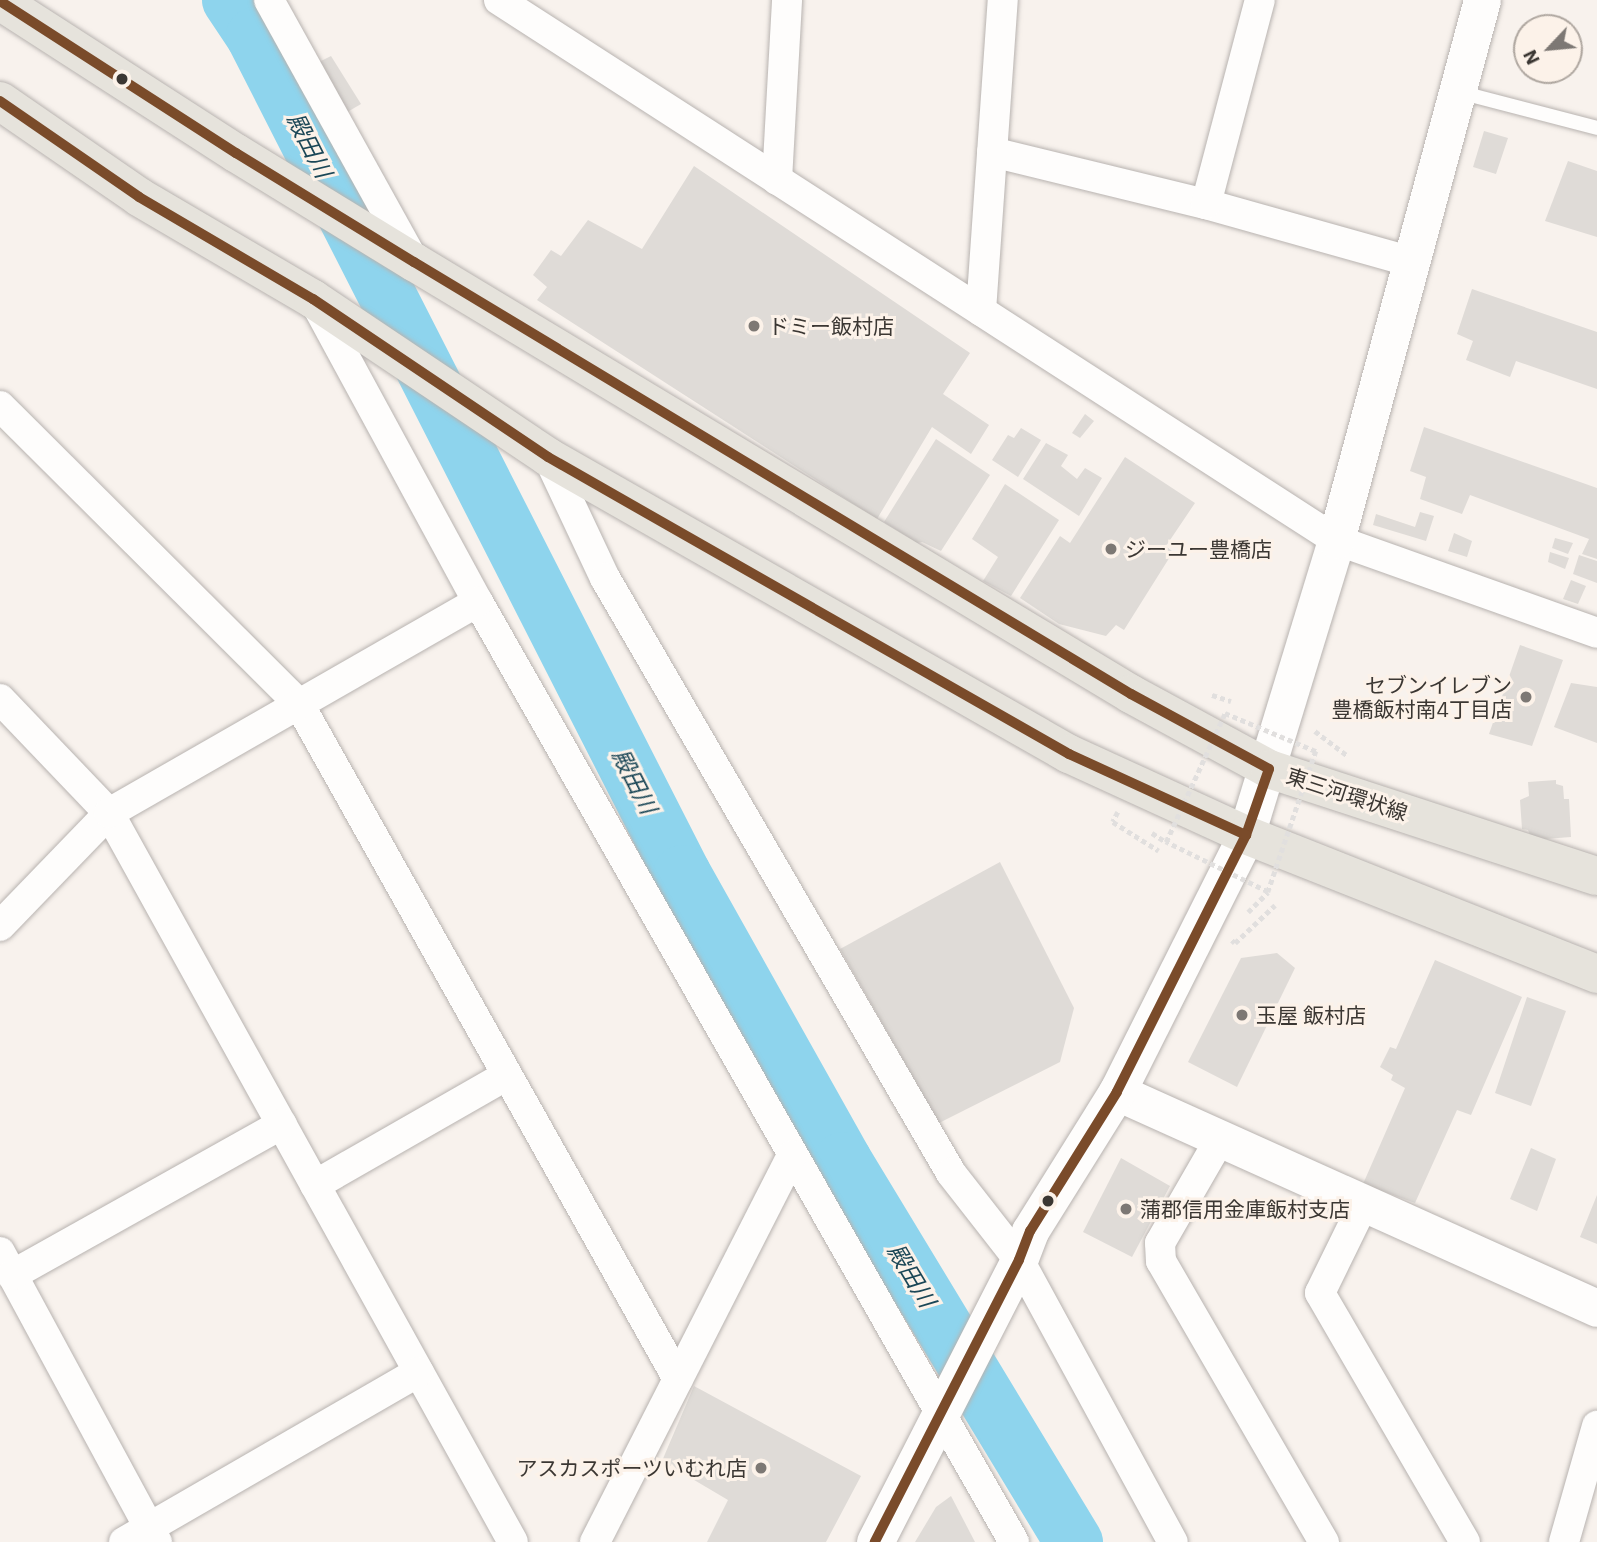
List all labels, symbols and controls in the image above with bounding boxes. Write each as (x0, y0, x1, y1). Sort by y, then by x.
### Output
north arrow (1513, 14, 1583, 84)
text: N (1517, 46, 1545, 69)
unlabelled marker (115, 72, 129, 86)
water label: 殿田川 (282, 108, 338, 182)
place label: ドミー飯村店 (768, 313, 894, 339)
marker: ドミー飯村店 (746, 318, 762, 334)
place label: ジーユー豊橋店 (1125, 536, 1272, 562)
marker: ジーユー豊橋店 (1103, 541, 1119, 557)
place label: セブンイレブン 豊橋飯村南4丁目店 (1331, 672, 1512, 722)
marker: セブンイレブン 豊橋飯村南4丁目店 (1518, 689, 1534, 705)
water label: 殿田川 (607, 744, 663, 818)
street label: 東三河環状線 (1283, 763, 1411, 825)
place label: 玉屋 飯村店 (1256, 1002, 1366, 1028)
marker: 玉屋 飯村店 (1234, 1007, 1250, 1023)
unlabelled marker (1041, 1194, 1055, 1208)
place label: 蒲郡信用金庫飯村支店 (1140, 1196, 1350, 1222)
marker: 蒲郡信用金庫飯村支店 (1118, 1201, 1134, 1217)
water label: 殿田川 (882, 1238, 942, 1312)
place label: アスカスポーツいむれ店 (516, 1455, 747, 1481)
marker: アスカスポーツいむれ店 (753, 1460, 769, 1476)

